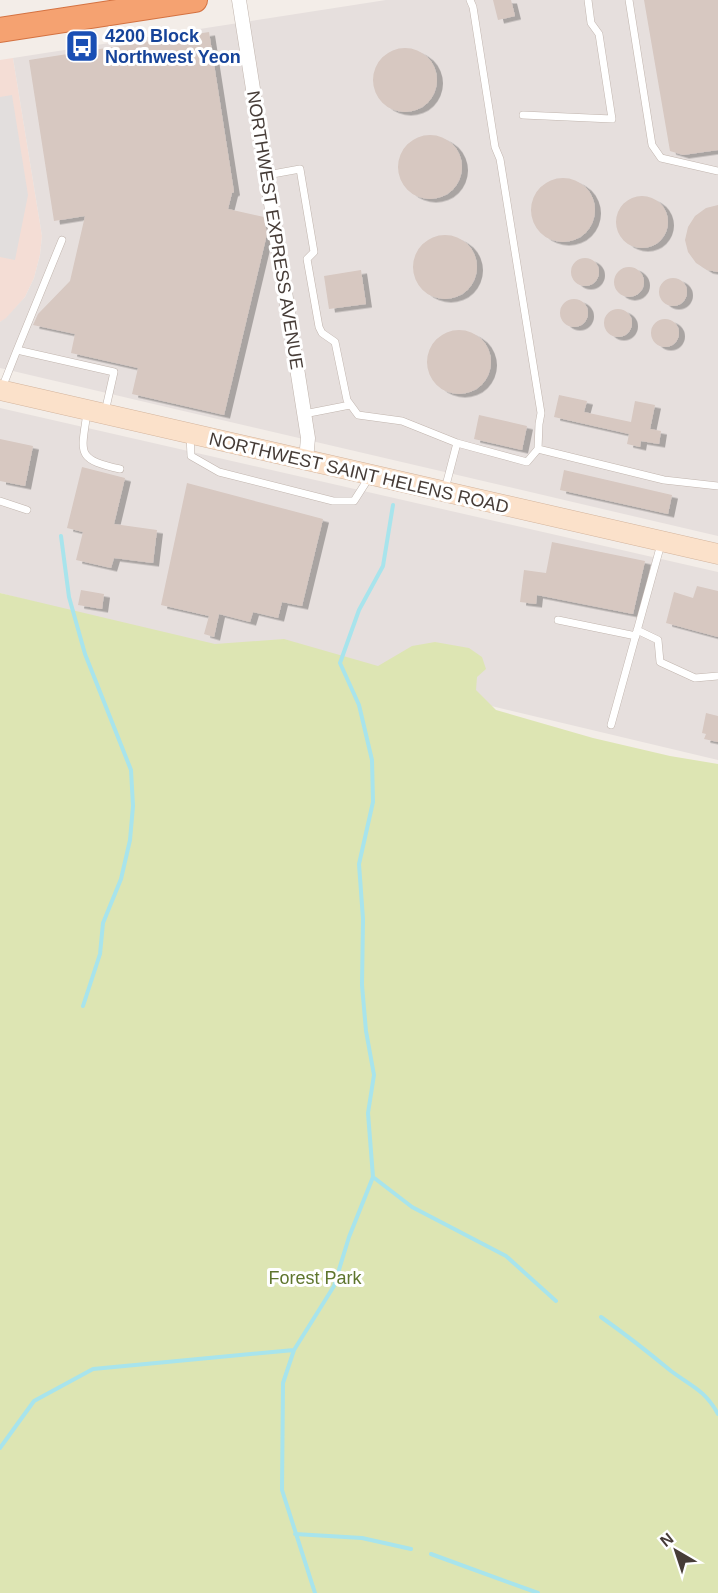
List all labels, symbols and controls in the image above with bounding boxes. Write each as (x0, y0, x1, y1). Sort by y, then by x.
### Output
place label: 4200 Block Northwest Yeon (105, 26, 241, 67)
bus stop icon: 4200 Block Northwest Yeon (64, 28, 100, 64)
street label: NORTHWEST EXPRESS AVENUE (243, 89, 307, 371)
street label: NORTHWEST SAINT HELENS ROAD (207, 429, 511, 517)
park label: Forest Park (268, 1268, 363, 1288)
north arrow (646, 1521, 706, 1581)
text: N (657, 1529, 677, 1550)

